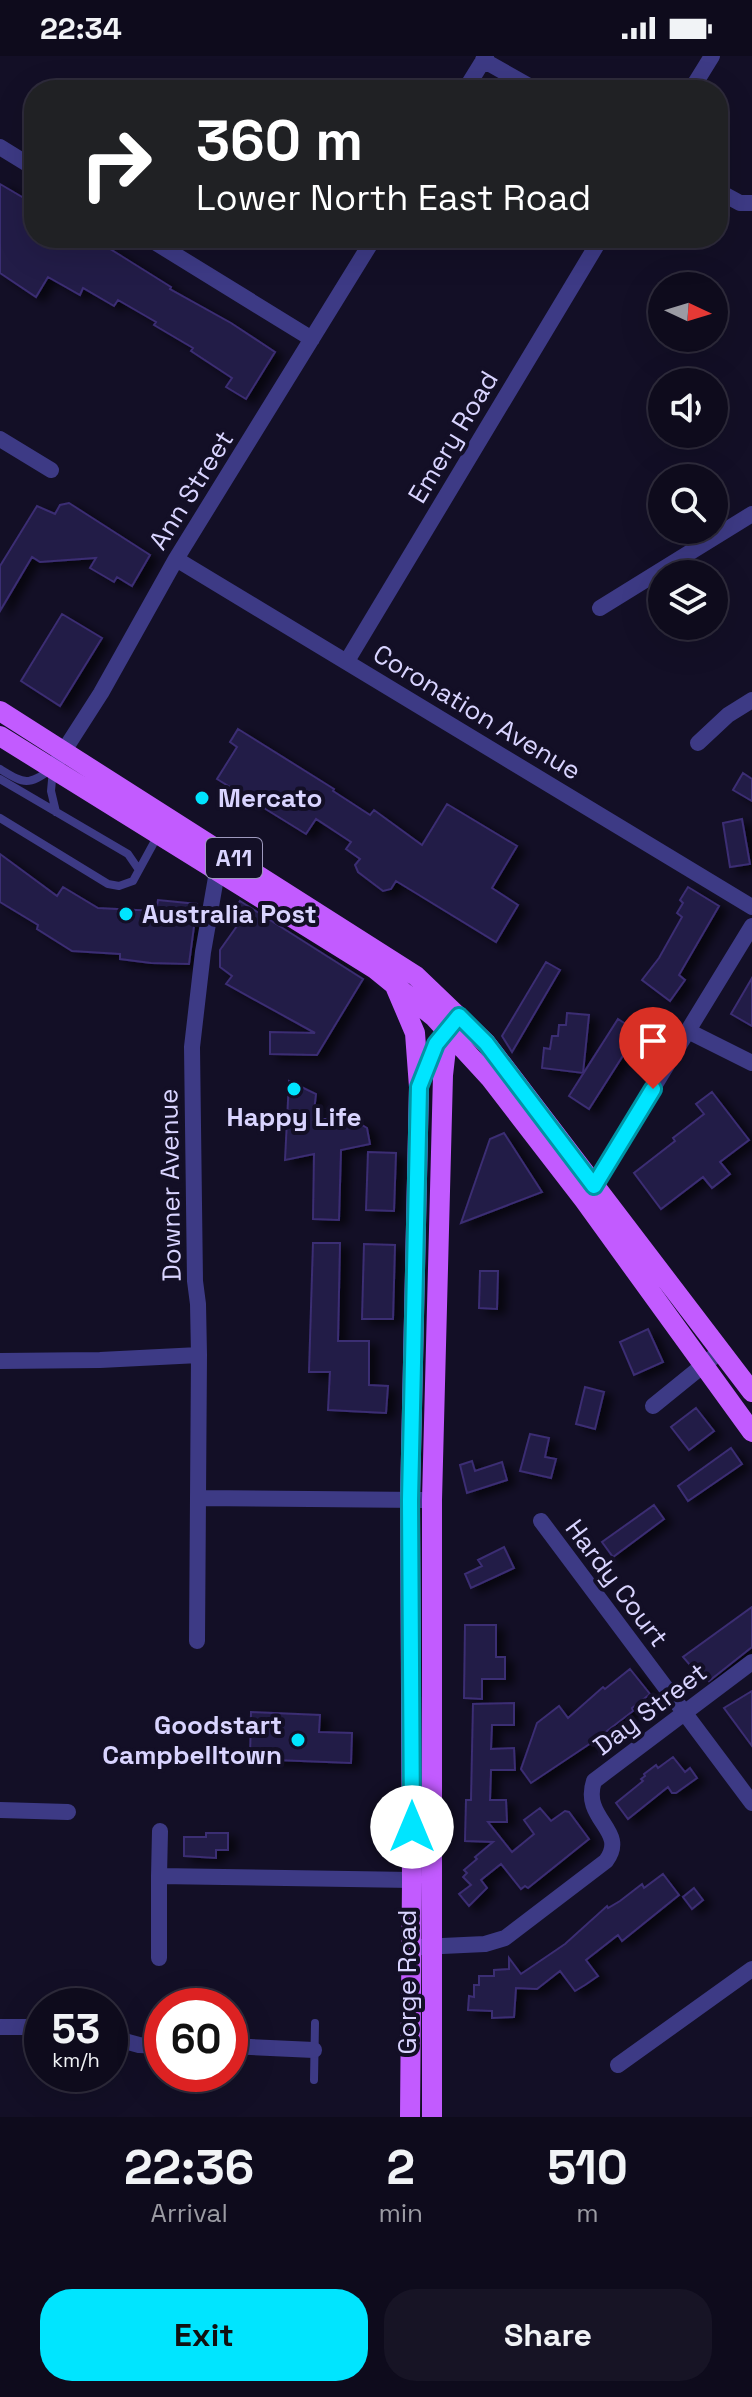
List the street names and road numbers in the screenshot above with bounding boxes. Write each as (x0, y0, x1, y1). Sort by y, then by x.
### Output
street label: Emery Road (400, 365, 506, 509)
street label: Ann Street (141, 424, 241, 556)
street label: Coronation Avenue (367, 636, 587, 788)
road number: A11 (206, 838, 262, 878)
street label: Downer Avenue (151, 1088, 189, 1282)
street label: Hardy Court (558, 1512, 676, 1654)
street label: Day Street (586, 1655, 714, 1763)
street label: Gorge Road (390, 1909, 424, 2055)

